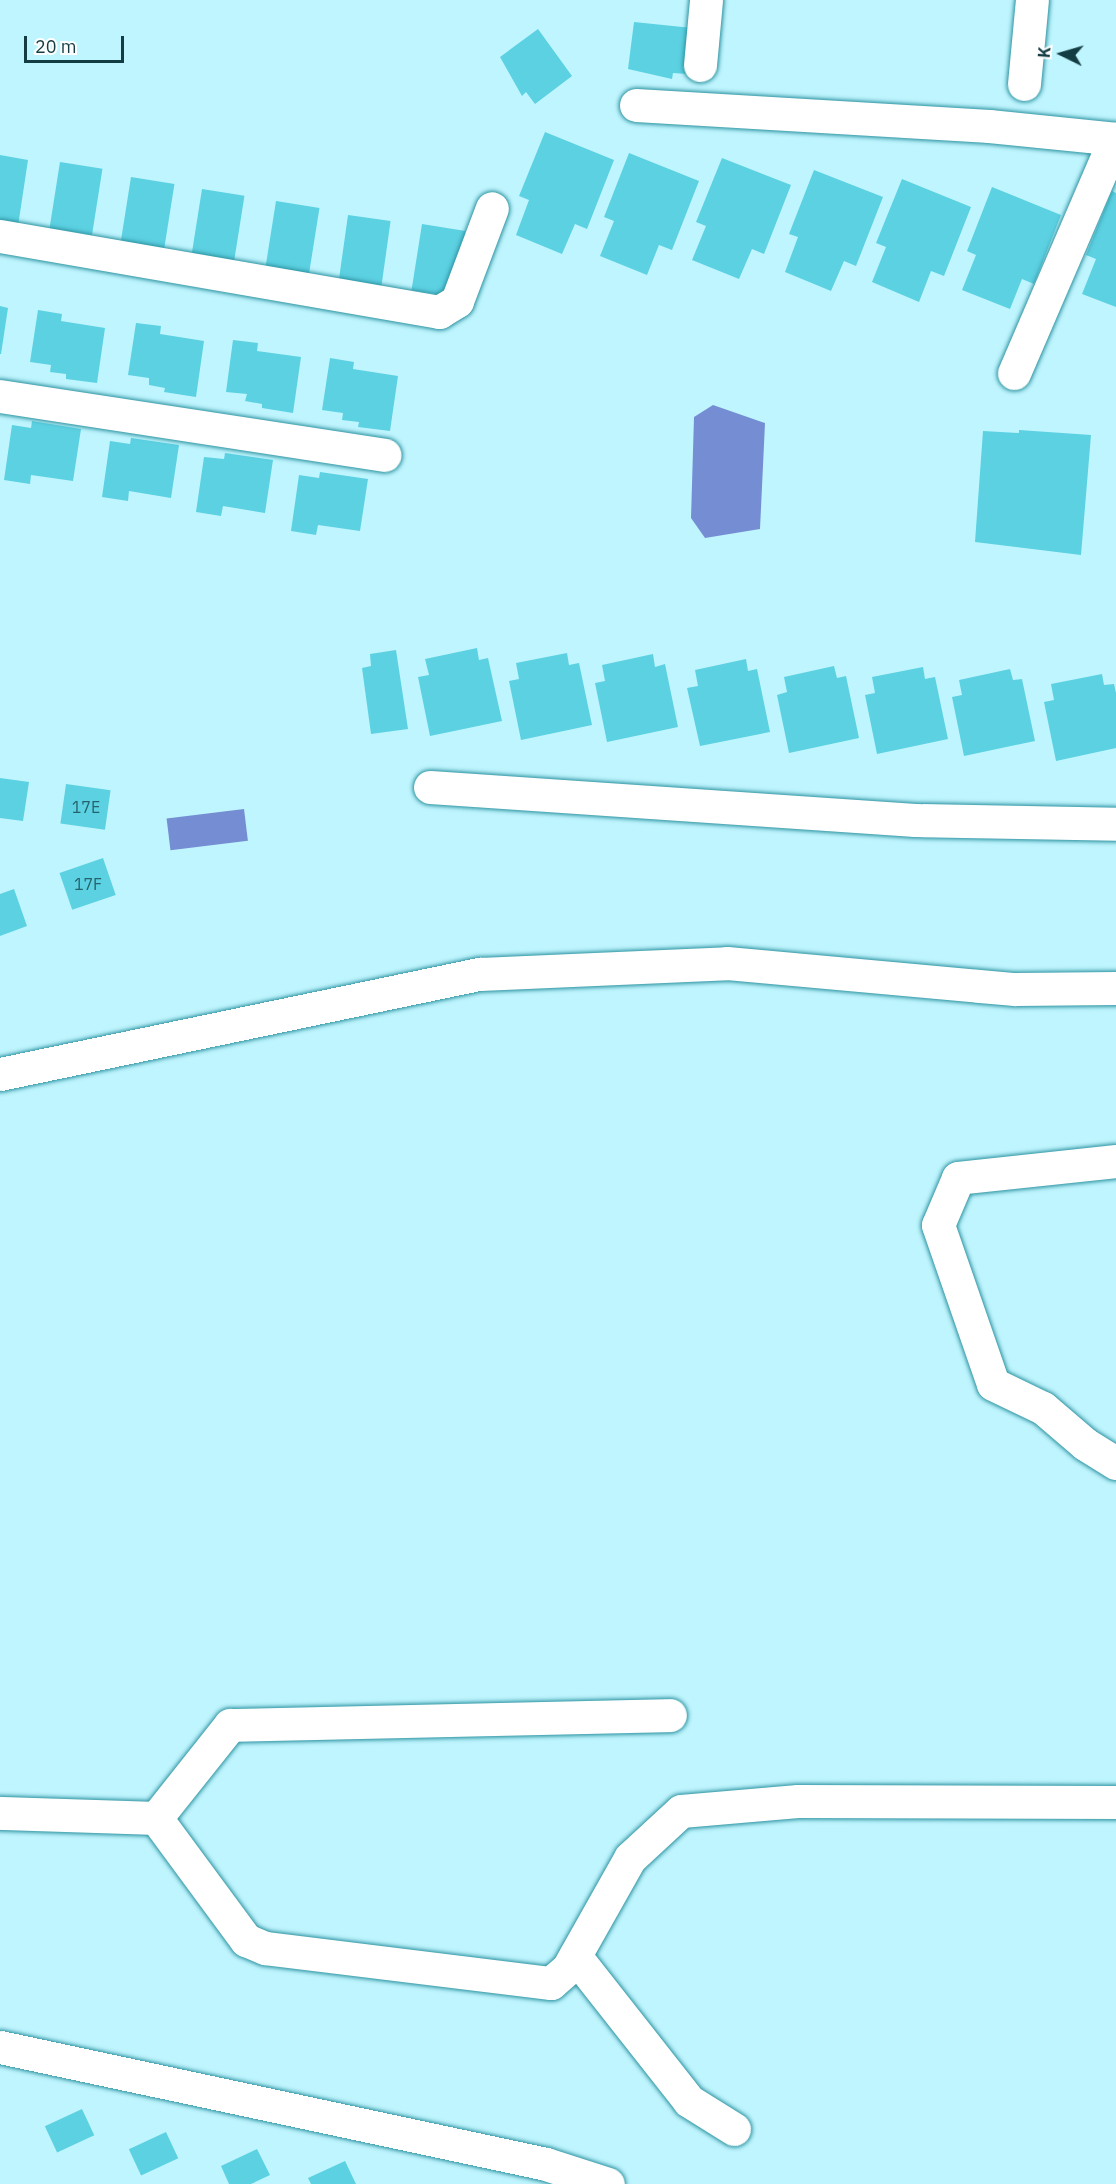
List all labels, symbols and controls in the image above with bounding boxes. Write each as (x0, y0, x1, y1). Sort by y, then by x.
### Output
scale bar (27, 24, 128, 62)
north arrow (1032, 24, 1092, 84)
text: 20 m (35, 35, 77, 58)
text: K (1034, 46, 1055, 59)
house number: 17E (72, 797, 100, 817)
house number: 17F (74, 874, 102, 894)

